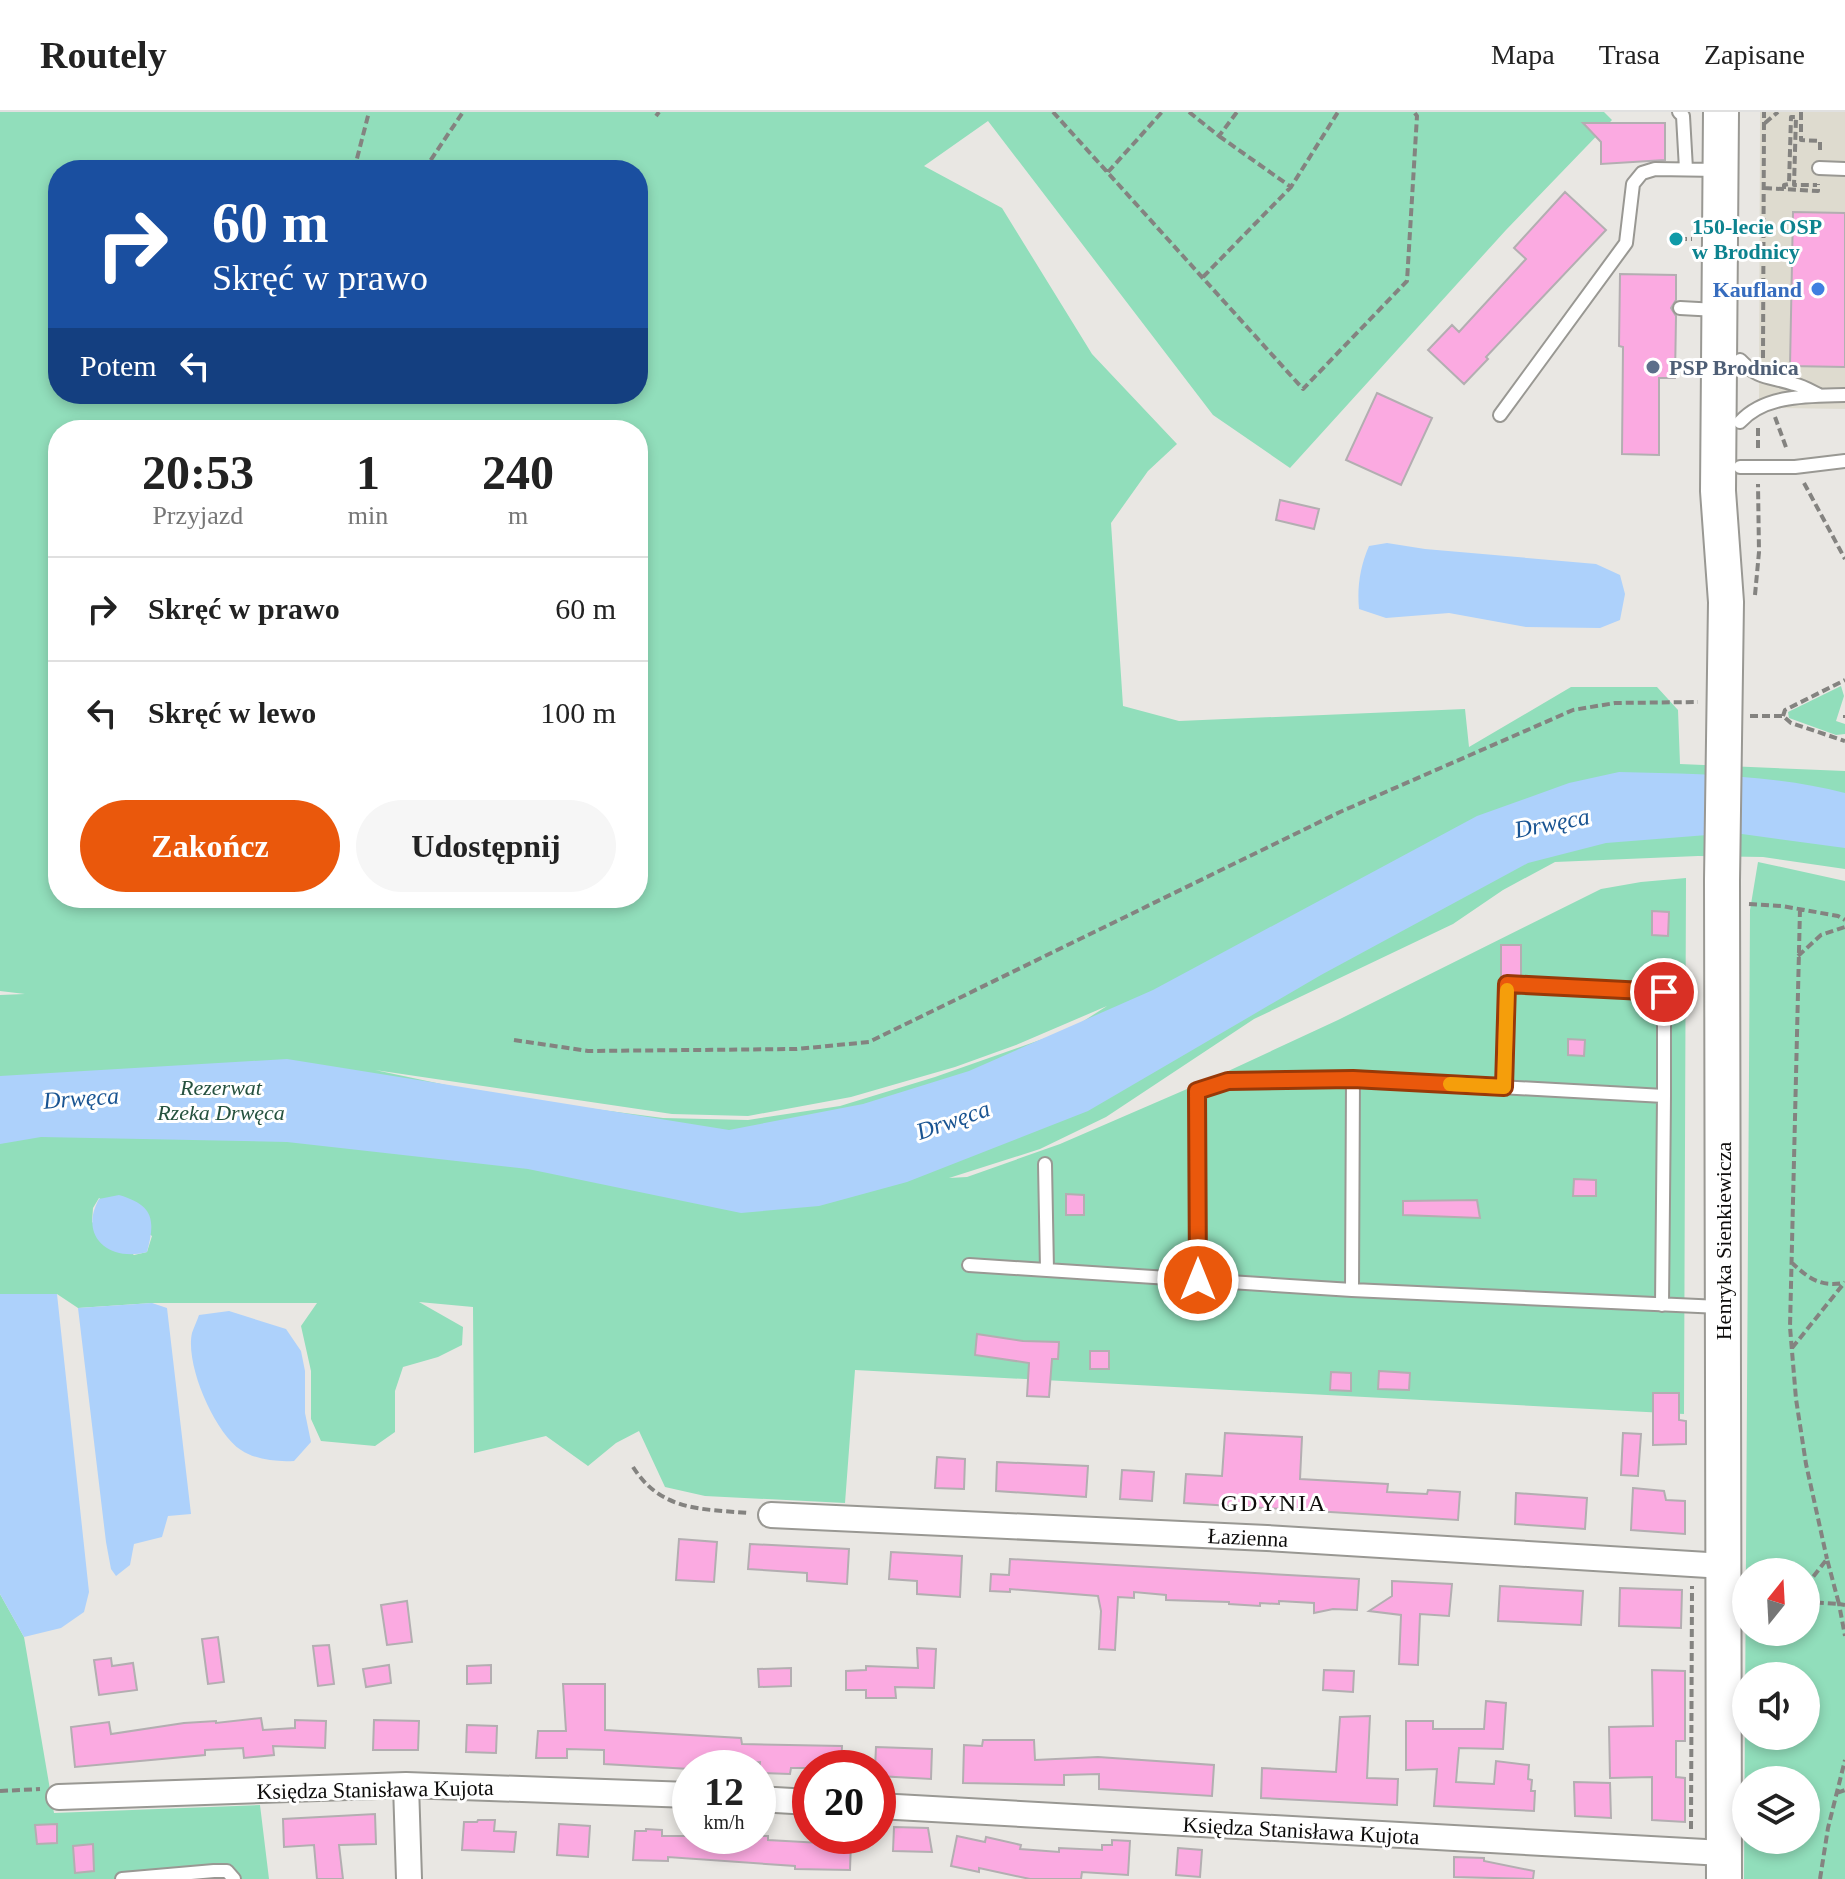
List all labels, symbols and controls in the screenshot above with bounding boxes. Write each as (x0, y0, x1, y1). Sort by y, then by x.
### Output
text: Routely (40, 34, 167, 76)
text: Mapa (1491, 39, 1555, 70)
text: Trasa (1599, 39, 1660, 70)
text: Zapisane (1704, 39, 1805, 70)
icon: right (80, 192, 184, 296)
text: 60 m (212, 192, 329, 254)
place label: 150-lecie OSP w Brodnicy (1692, 214, 1822, 264)
marker: 150-lecie OSP w Brodnicy (1667, 230, 1685, 248)
text: Skręć w prawo (212, 258, 428, 298)
place label: Kaufland (1713, 277, 1802, 302)
marker: Kaufland (1809, 280, 1827, 298)
icon: left (173, 344, 217, 388)
text: Potem (80, 349, 157, 382)
place label: PSP Brodnica (1669, 355, 1799, 380)
marker: PSP Brodnica (1644, 358, 1662, 376)
text: 20:53 (142, 446, 254, 499)
text: 1 (356, 446, 380, 499)
text: 240 (482, 446, 554, 499)
text: Przyjazd (152, 501, 243, 530)
text: min (348, 501, 388, 530)
text: m (508, 501, 528, 530)
icon: right (80, 587, 124, 631)
text: Skręć w prawo (148, 592, 340, 625)
text: 60 m (555, 592, 616, 625)
icon: left (80, 691, 124, 735)
text: Skręć w lewo (148, 696, 316, 729)
text: 100 m (540, 696, 616, 729)
button: Zakończ (80, 800, 340, 892)
button: Udostępnij (356, 800, 616, 892)
water label: Drwęca (1511, 803, 1592, 843)
pin (1630, 958, 1698, 1026)
icon: arrive (1642, 970, 1686, 1014)
park label: Rezerwat Rzeka Drwęca (156, 1075, 285, 1125)
water label: Drwęca (41, 1082, 120, 1114)
water label: Drwęca (912, 1095, 993, 1145)
street label: Henryka Sienkiewicza (1711, 1142, 1736, 1340)
position arrow (1156, 1238, 1240, 1322)
district label: GDYNIA (1221, 1490, 1327, 1516)
street label: Łazienna (1207, 1523, 1289, 1552)
north arrow (1732, 1558, 1820, 1646)
map controls (1732, 1558, 1820, 1854)
button: sound (1732, 1662, 1820, 1750)
speed limit sign: 20 (792, 1750, 896, 1854)
button: layers (1732, 1766, 1820, 1854)
text: 12 (704, 1769, 744, 1814)
street label: Księdza Stanisława Kujota (256, 1775, 494, 1804)
text: km/h (703, 1811, 745, 1833)
street label: Księdza Stanisława Kujota (1182, 1812, 1420, 1849)

